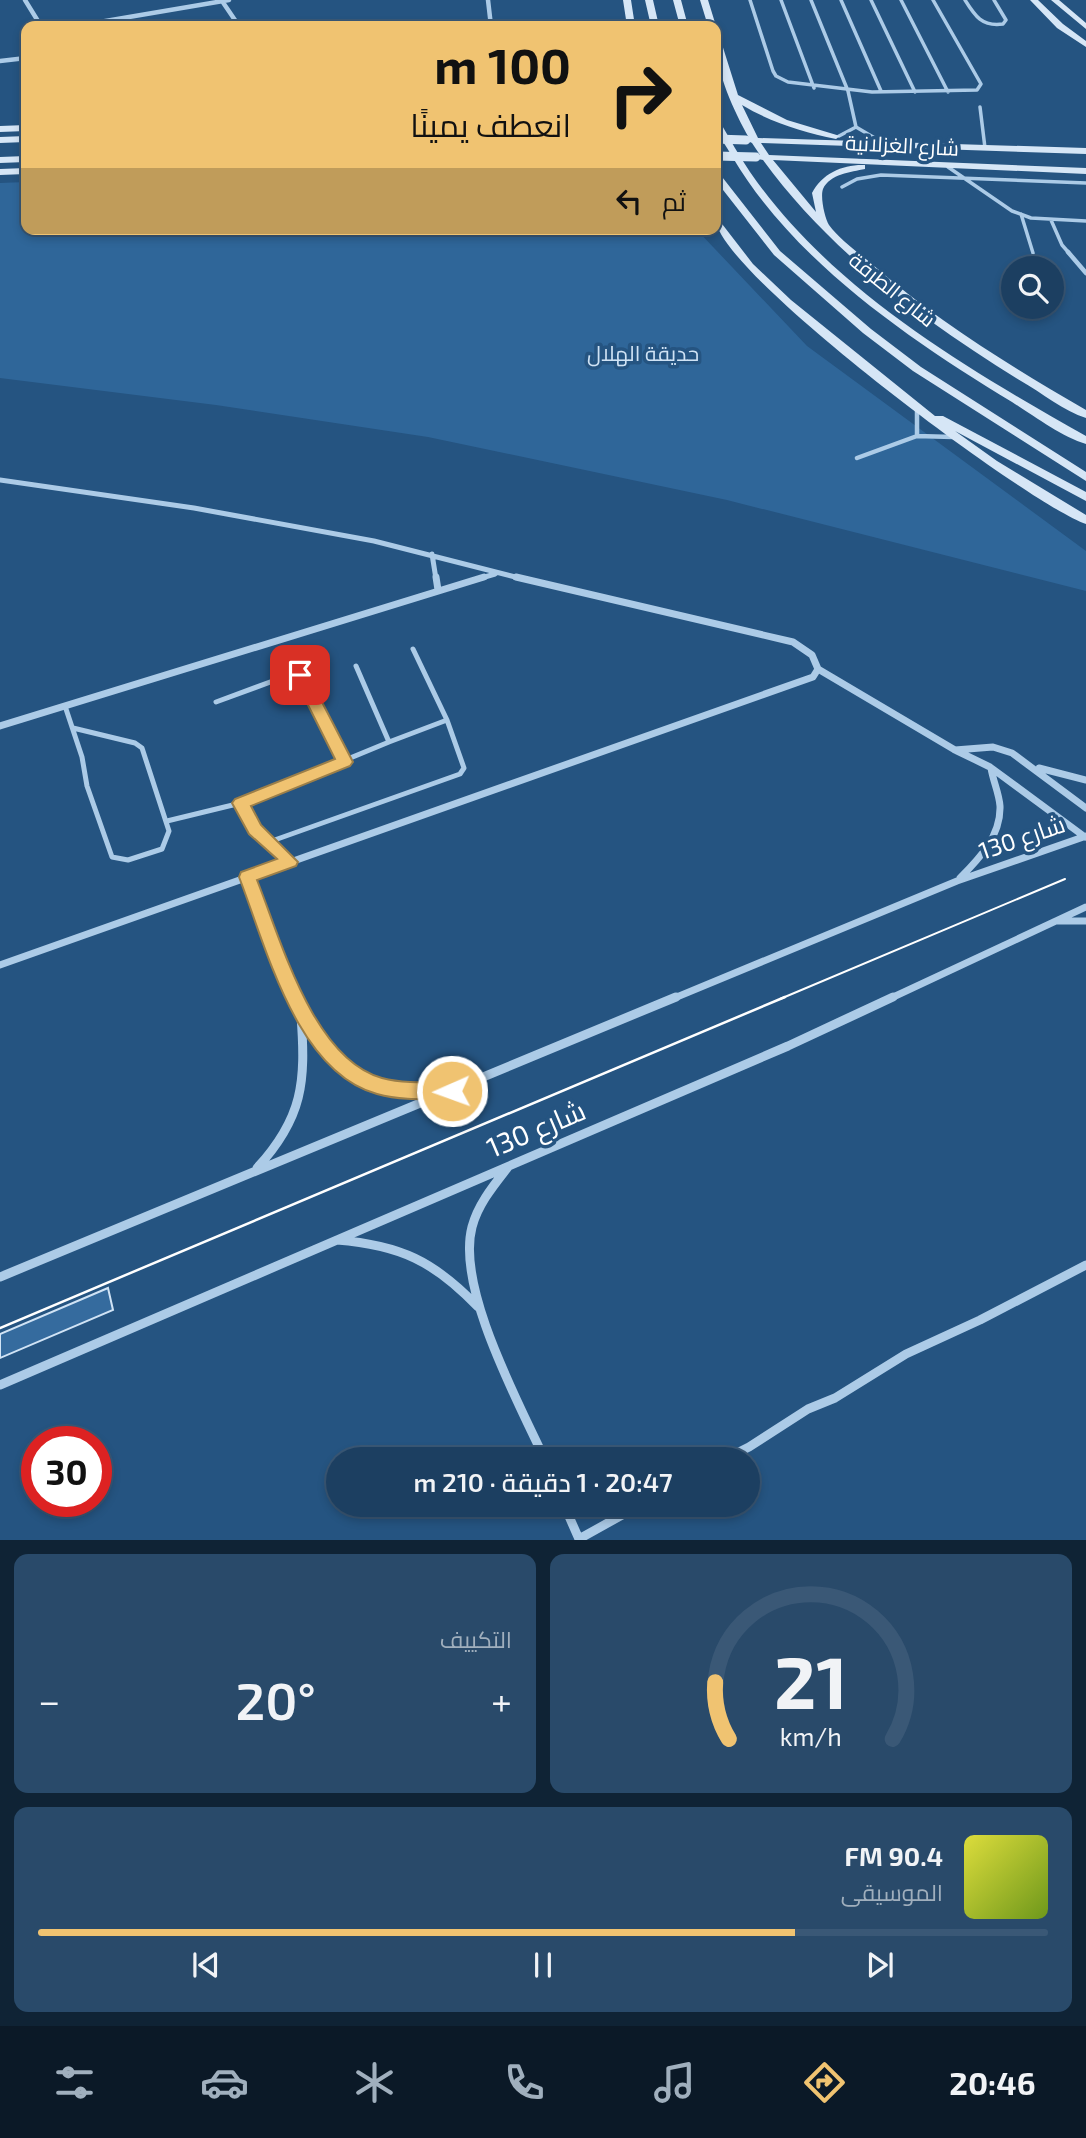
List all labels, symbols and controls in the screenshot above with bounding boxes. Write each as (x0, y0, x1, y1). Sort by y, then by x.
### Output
text: 100 m (434, 35, 571, 94)
icon: right (595, 49, 686, 140)
text: انعطف يمينًا (410, 105, 571, 143)
street label: شارع الغزلانية (844, 129, 960, 163)
icon: left (610, 182, 648, 220)
text: ثم (662, 185, 686, 216)
street label: شارع الطرفة (843, 246, 941, 334)
map controls (1001, 256, 1064, 319)
button: search (1001, 256, 1064, 319)
park label: حديقة الهلال (587, 340, 699, 367)
pin (270, 645, 330, 705)
icon: arrive (281, 656, 319, 694)
street label: شارع 130 (975, 808, 1069, 868)
position arrow (415, 1054, 489, 1128)
street label: شارع 130 (481, 1092, 591, 1167)
speed limit sign: 30 (21, 1426, 112, 1517)
text: 20:47 · 1 دقيقة · 210 m (413, 1466, 673, 1497)
text: التكييف (440, 1625, 512, 1653)
text: 21 (774, 1637, 848, 1725)
text: 20° (235, 1668, 316, 1730)
text: − (38, 1677, 60, 1723)
text: + (491, 1677, 512, 1723)
text: km/h (780, 1721, 842, 1751)
text: 90.4 FM (845, 1840, 943, 1871)
text: الموسيقى (841, 1878, 943, 1906)
icon: previous (187, 1946, 225, 1984)
icon: pause (524, 1946, 562, 1984)
icon: next (861, 1946, 899, 1984)
icon: filters (50, 2058, 99, 2107)
icon: car (200, 2058, 249, 2107)
icon: climate (350, 2058, 399, 2107)
icon: phone (500, 2058, 549, 2107)
icon: music (650, 2058, 699, 2107)
icon: directions (800, 2058, 849, 2107)
text: 20:46 (949, 2063, 1036, 2101)

